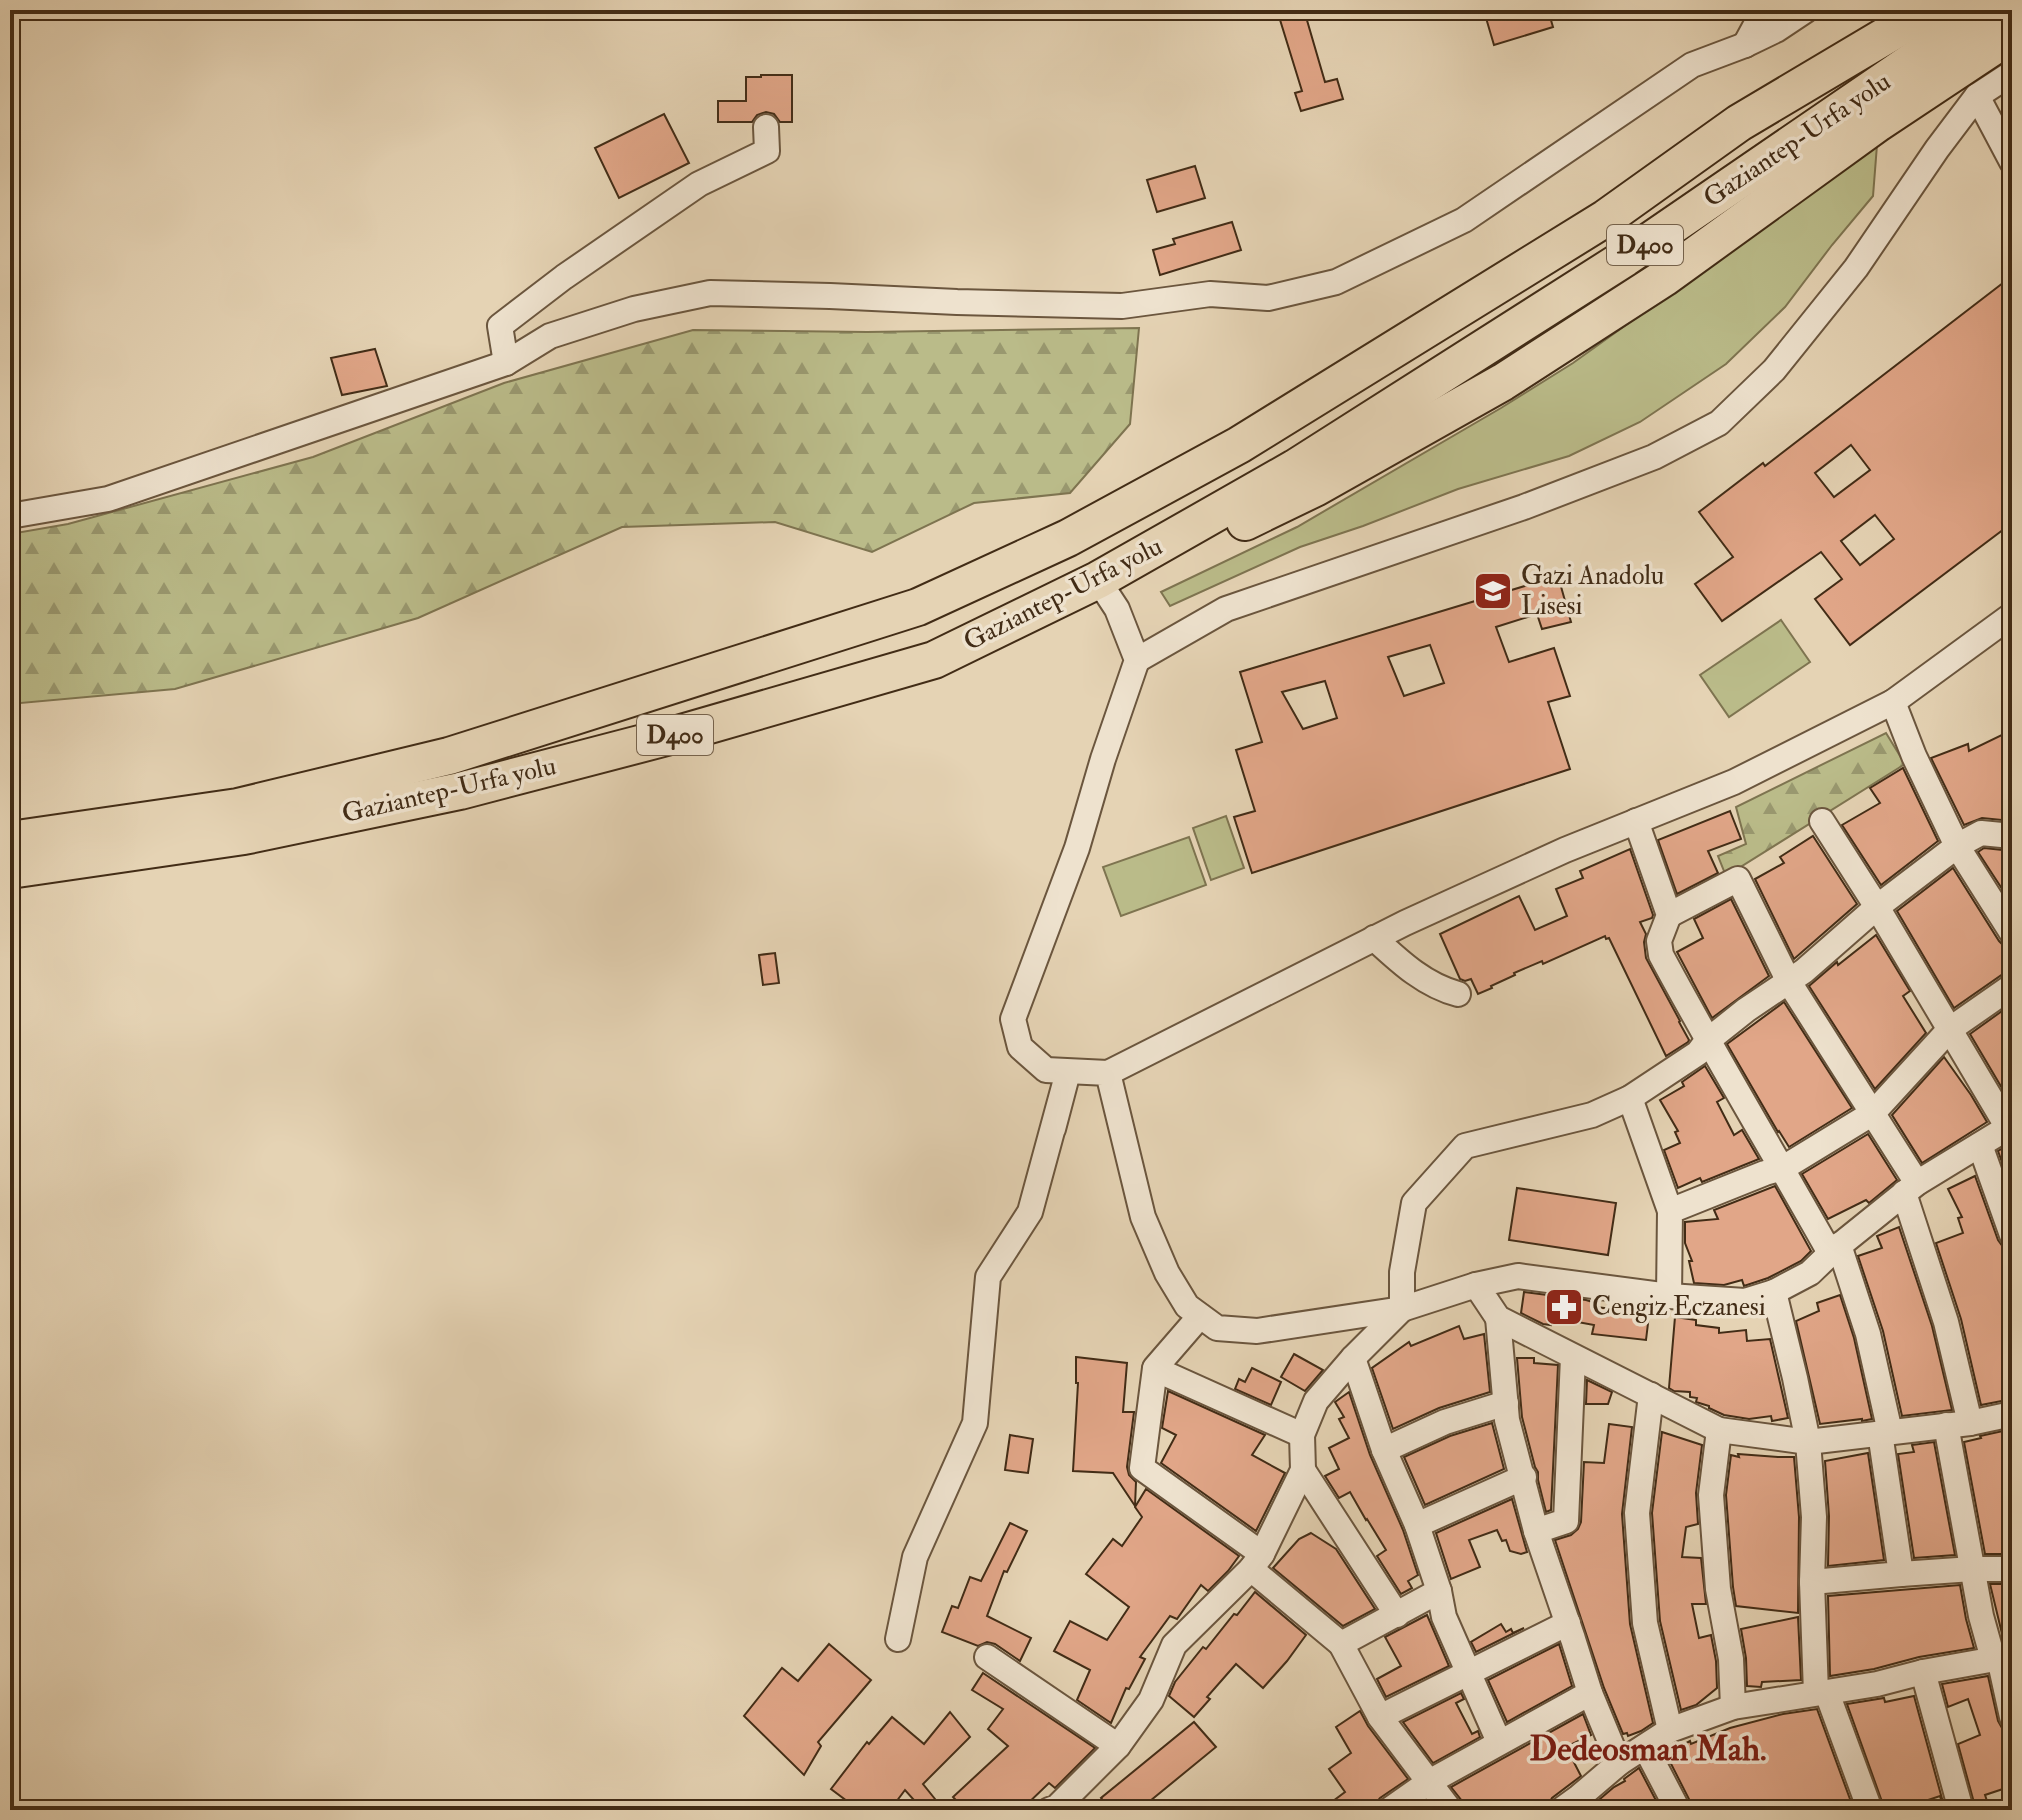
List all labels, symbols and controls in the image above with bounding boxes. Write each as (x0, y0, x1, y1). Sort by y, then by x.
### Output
street label: Gaziantep-Urfa yolu (1697, 66, 1897, 215)
road number: D400 (1607, 225, 1683, 265)
street label: Gaziantep-Urfa yolu (958, 530, 1168, 659)
place label: Gazi Anadolu Lisesi (1521, 560, 1664, 622)
school or university icon: Gazi Anadolu Lisesi (1472, 570, 1514, 612)
road number: D400 (637, 715, 713, 755)
street label: Gaziantep-Urfa yolu (339, 750, 559, 831)
pharmacy icon: Cengiz Eczanesi (1543, 1286, 1585, 1328)
place label: Cengiz Eczanesi (1592, 1291, 1766, 1323)
district label: Dedeosman Mah. (1529, 1728, 1767, 1771)

